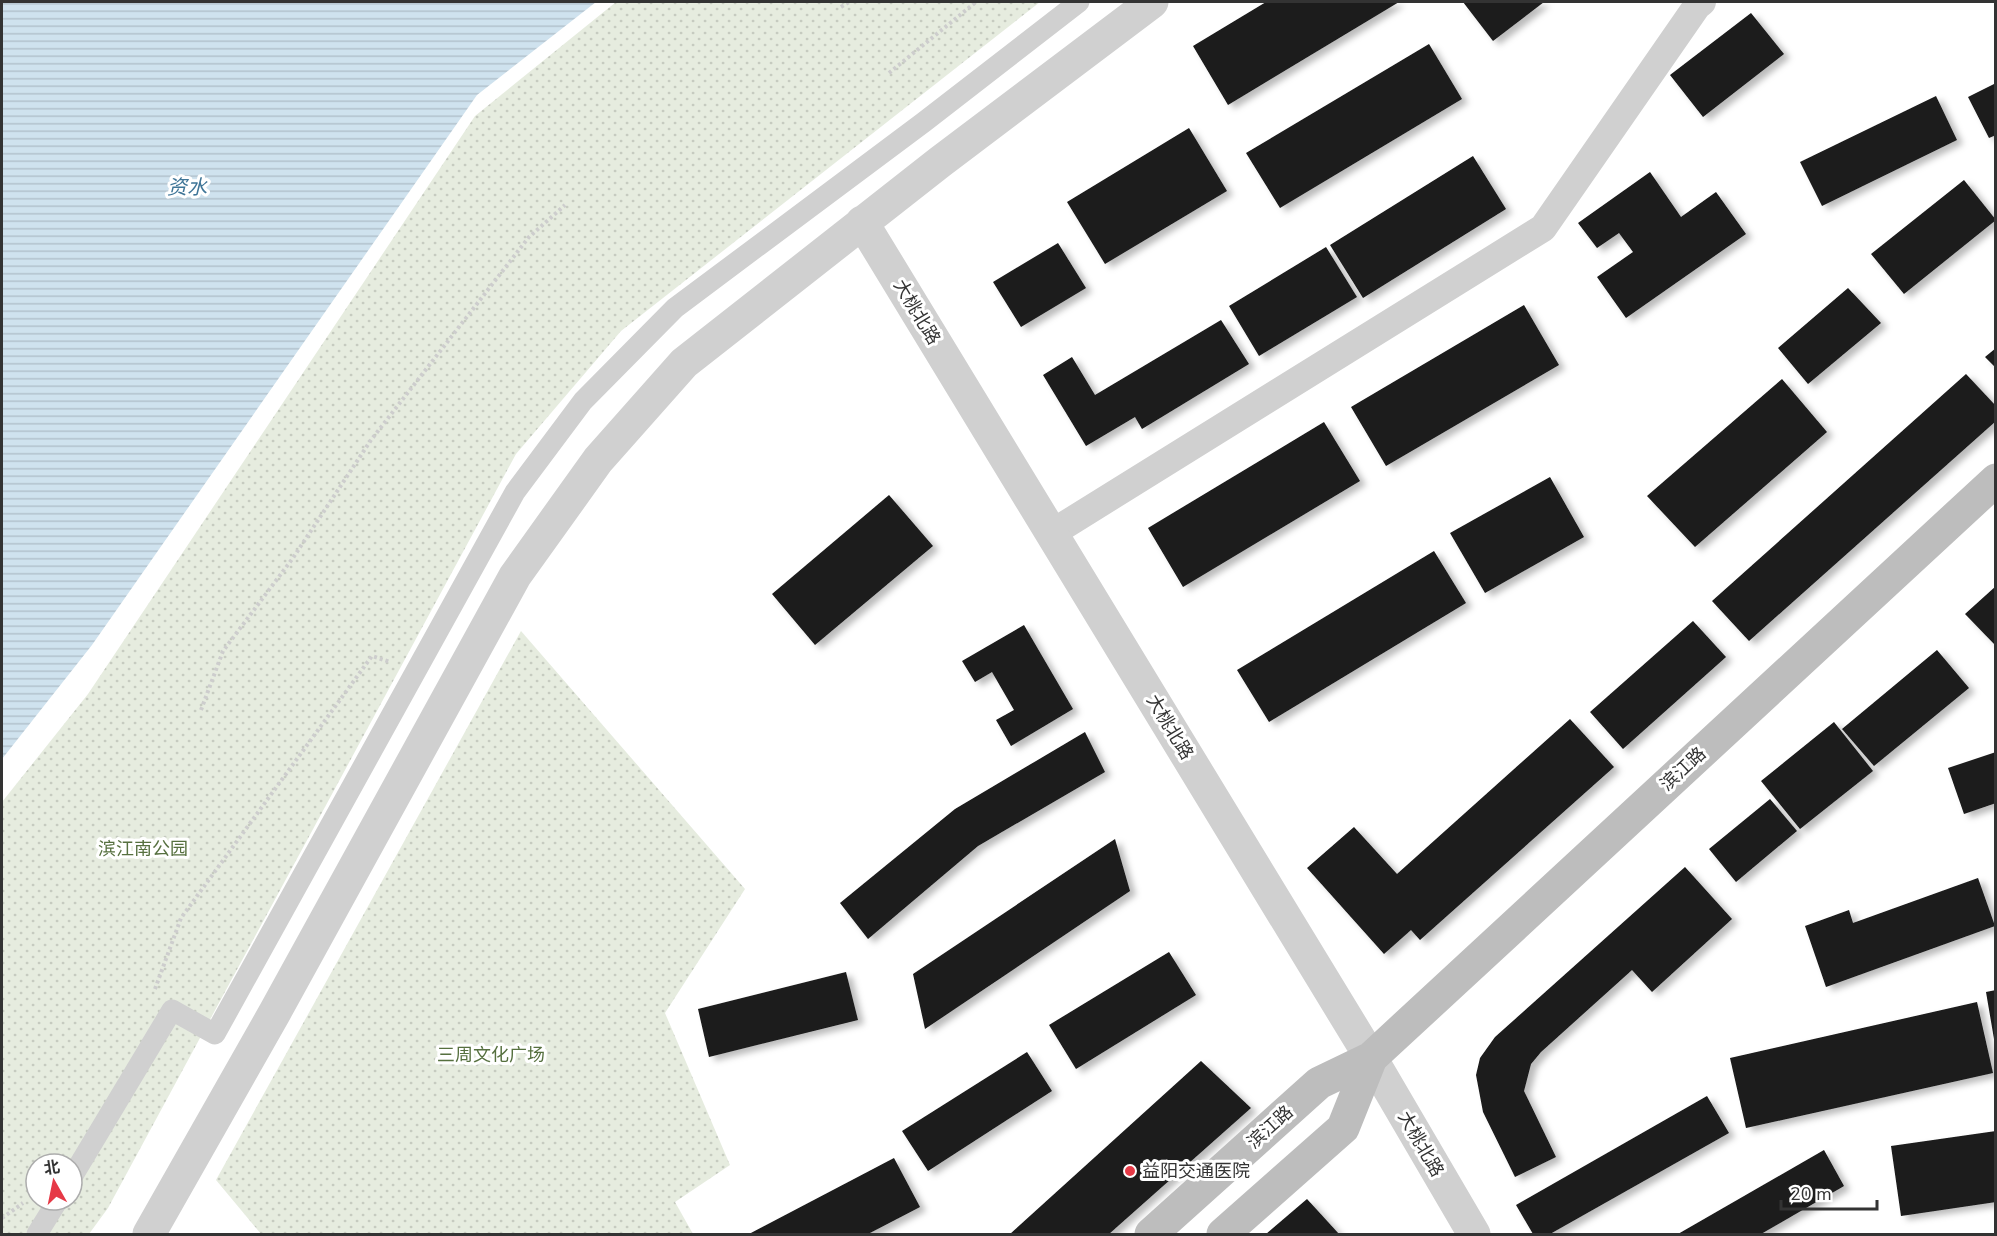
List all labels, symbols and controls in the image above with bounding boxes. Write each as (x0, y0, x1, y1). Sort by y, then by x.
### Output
water label: 资水 (167, 174, 208, 201)
street label: 大桃北路 (888, 275, 946, 349)
street label: 大桃北路 (1141, 690, 1199, 764)
street label: 滨江路 (1655, 742, 1711, 796)
park label: 滨江南公园 (98, 837, 188, 861)
park label: 三周文化广场 (437, 1043, 545, 1067)
street label: 滨江路 (1242, 1100, 1298, 1154)
street label: 大桃北路 (1393, 1107, 1449, 1181)
north arrow (24, 1152, 84, 1212)
text: 北 (42, 1156, 61, 1180)
place label: 益阳交通医院 (1142, 1159, 1250, 1183)
marker: 益阳交通医院 (1123, 1164, 1137, 1178)
scale bar (1781, 1173, 1877, 1211)
text: 20 m (1790, 1182, 1832, 1206)

